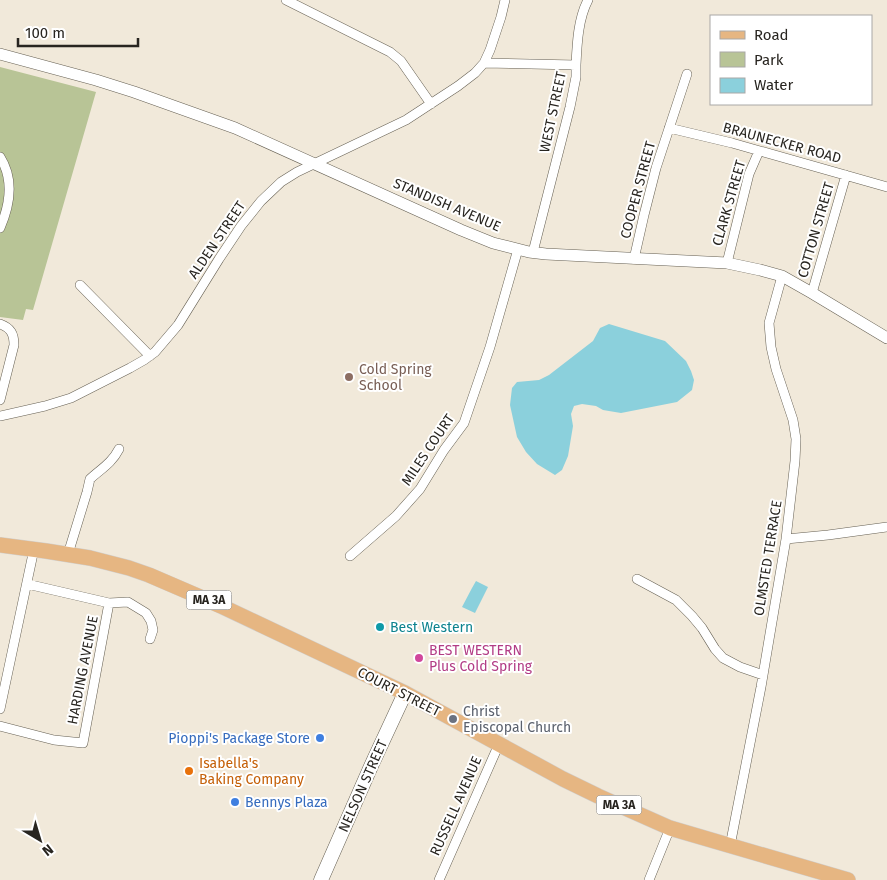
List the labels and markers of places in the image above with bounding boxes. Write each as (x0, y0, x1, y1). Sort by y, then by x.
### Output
place label: Cold Spring School (359, 361, 432, 394)
marker: Cold Spring School (343, 371, 355, 383)
place label: Best Western (390, 619, 473, 636)
marker: Best Western (374, 621, 386, 633)
place label: BEST WESTERN Plus Cold Spring (429, 642, 533, 675)
marker: BEST WESTERN Plus Cold Spring (413, 652, 425, 664)
place label: Christ Episcopal Church (463, 703, 571, 736)
marker: Christ Episcopal Church (447, 713, 459, 725)
place label: Pioppi's Package Store (168, 730, 310, 747)
marker: Pioppi's Package Store (314, 732, 326, 744)
place label: Isabella's Baking Company (199, 755, 304, 788)
marker: Isabella's Baking Company (183, 765, 195, 777)
place label: Bennys Plaza (245, 794, 328, 811)
marker: Bennys Plaza (229, 796, 241, 808)

